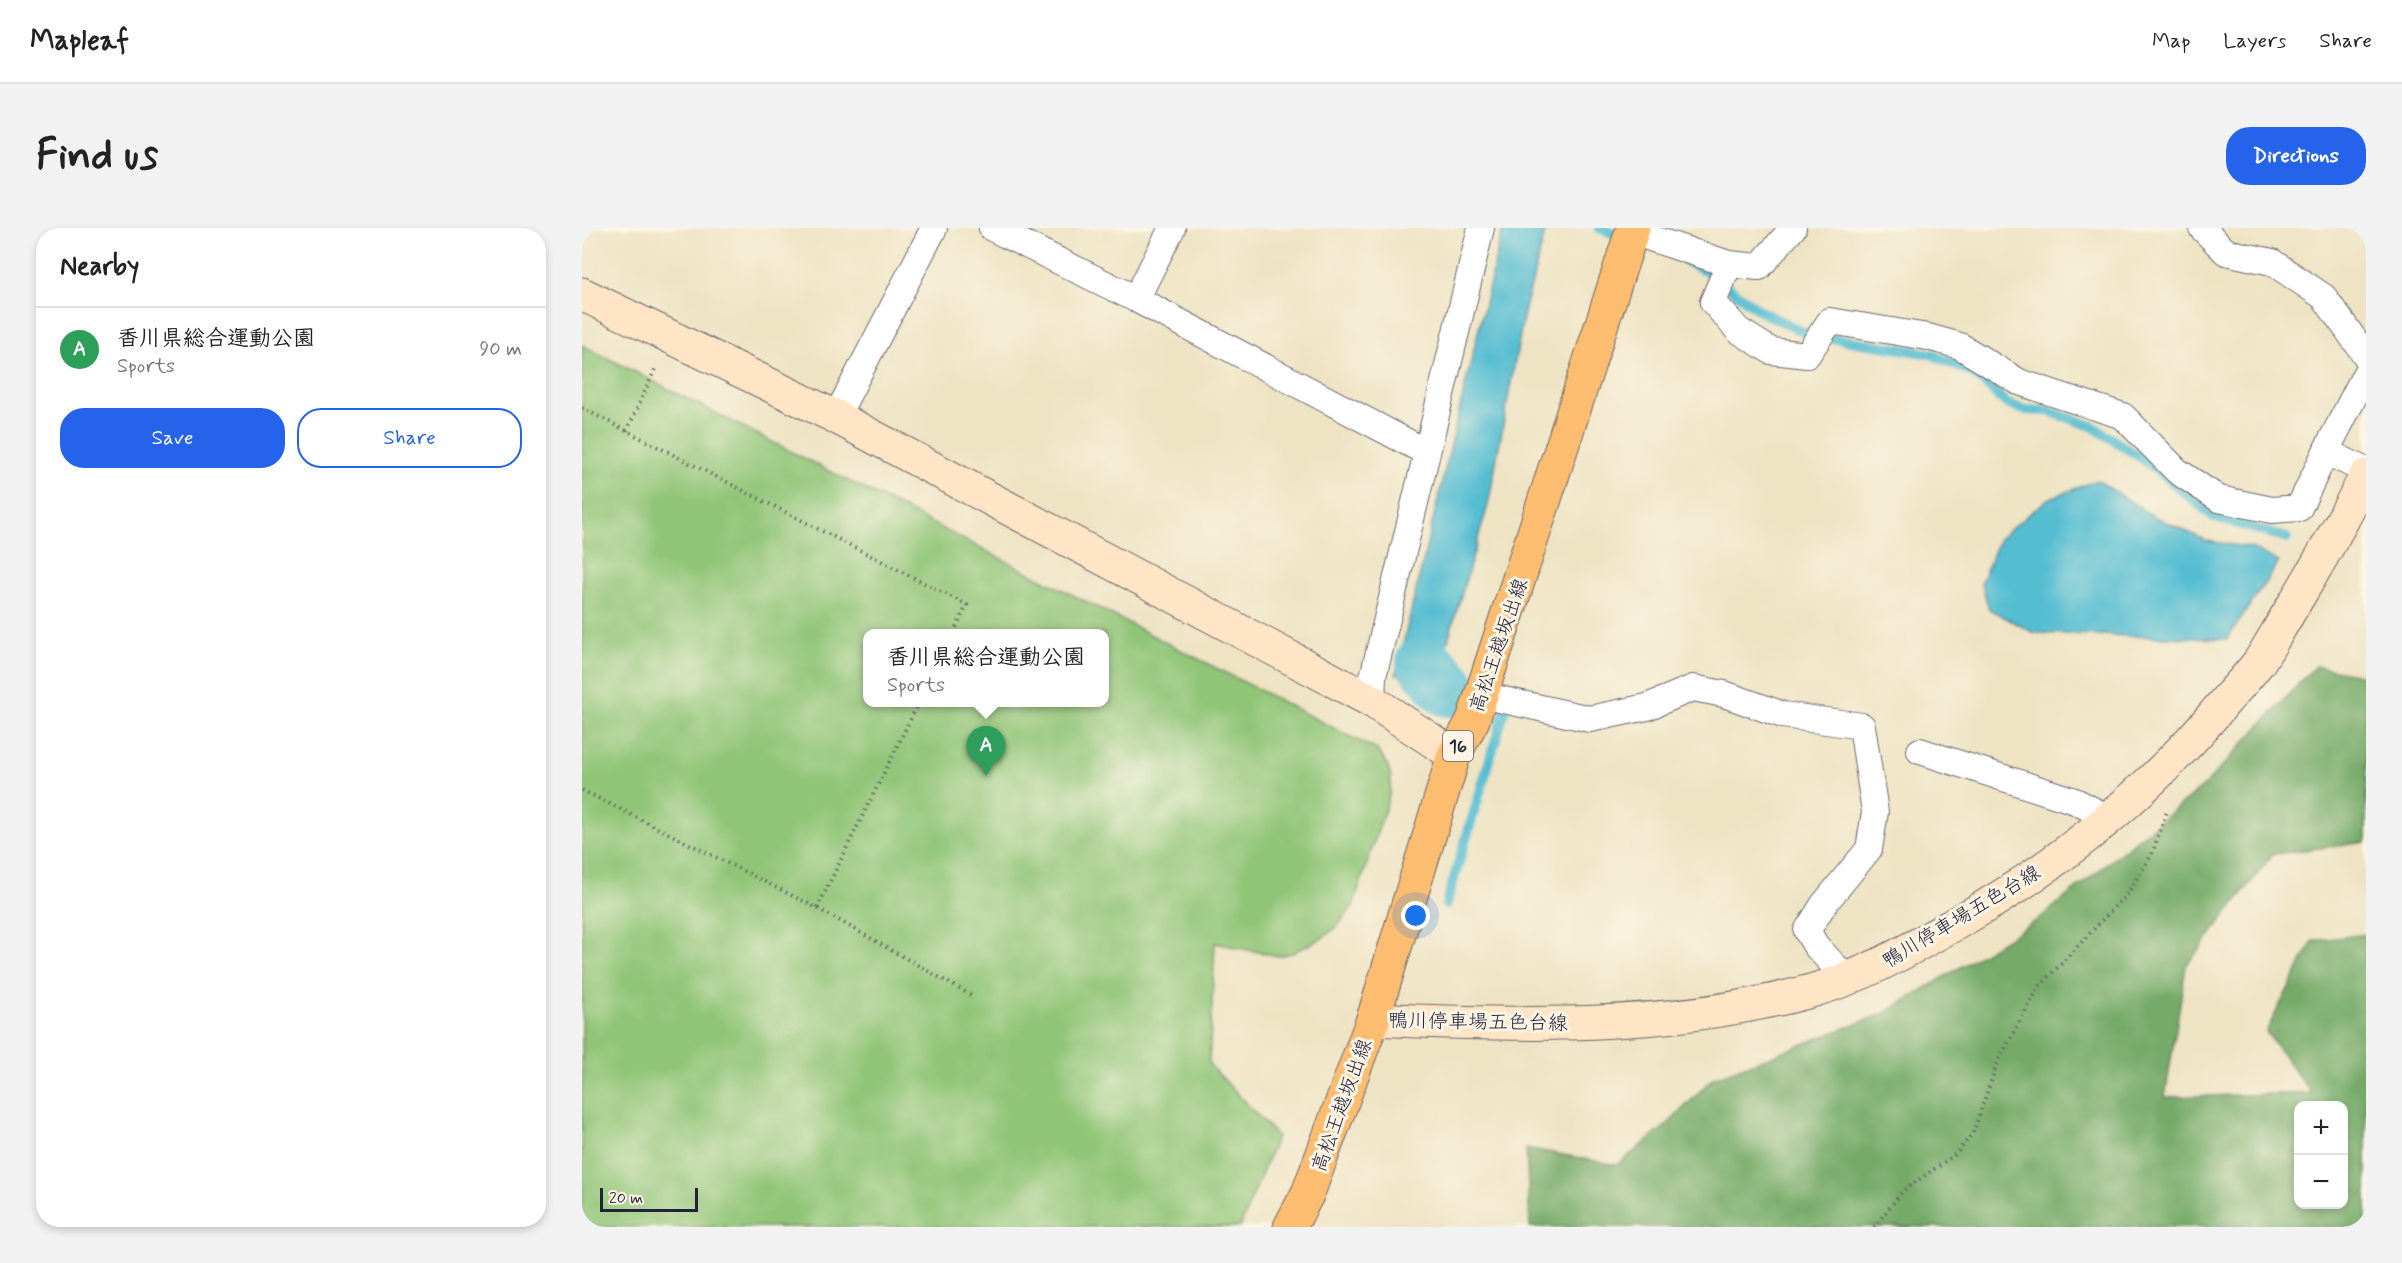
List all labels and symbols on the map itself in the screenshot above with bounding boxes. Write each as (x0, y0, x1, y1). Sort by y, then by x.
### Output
street label: 高松王越坂出線 (1464, 575, 1535, 716)
pin: A (966, 726, 1006, 776)
road number: 16 (1443, 731, 1473, 761)
street label: 鴨川停車場五色台線 (1878, 859, 2046, 975)
your location (1401, 901, 1430, 930)
street label: 鴨川停車場五色台線 (1388, 1007, 1568, 1038)
street label: 高松王越坂出線 (1306, 1035, 1379, 1176)
scale bar (600, 1185, 698, 1212)

